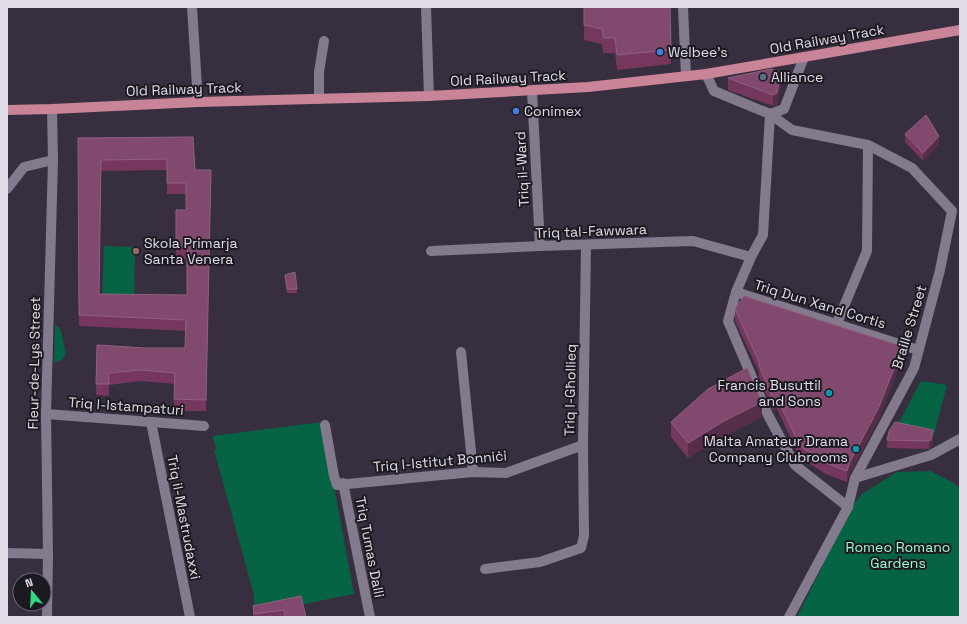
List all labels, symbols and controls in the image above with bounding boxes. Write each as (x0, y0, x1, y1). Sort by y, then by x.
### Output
street label: Old Railway Track (768, 20, 886, 58)
place label: Welbee's (668, 43, 728, 61)
marker: Welbee's (655, 47, 665, 57)
street label: Old Railway Track (450, 66, 567, 90)
place label: Alliance (771, 68, 823, 86)
marker: Alliance (758, 72, 768, 82)
street label: Old Railway Track (126, 78, 243, 100)
place label: Conimex (524, 102, 582, 120)
marker: Conimex (511, 106, 521, 116)
street label: Triq il-Ward (511, 131, 533, 207)
street label: Triq tal-Fawwara (535, 220, 647, 242)
place label: Skola Primarja Santa Venera (144, 234, 237, 268)
marker: Skola Primarja Santa Venera (131, 246, 141, 256)
street label: Triq Dun Xand Cortis (752, 275, 888, 333)
street label: Braille Street (888, 283, 930, 371)
street label: Fleur-de-Lys Street (24, 296, 44, 430)
street label: Triq l-Għollieq (560, 344, 580, 436)
place label: Francis Busuttil and Sons (717, 376, 821, 410)
marker: Francis Busuttil and Sons (824, 388, 834, 398)
street label: Triq l-Istampaturi (68, 393, 184, 419)
place label: Malta Amateur Drama Company Clubrooms (704, 432, 848, 466)
marker: Malta Amateur Drama Company Clubrooms (851, 444, 861, 454)
street label: Triq l-Istitut Bonniċi (372, 446, 508, 476)
street label: Triq il-Mastrudaxxi (163, 453, 205, 581)
street label: Triq Tumas Dalli (351, 495, 389, 599)
park label: Romeo Romano Gardens (846, 538, 950, 572)
north arrow (12, 572, 52, 612)
text: N (23, 575, 35, 590)

